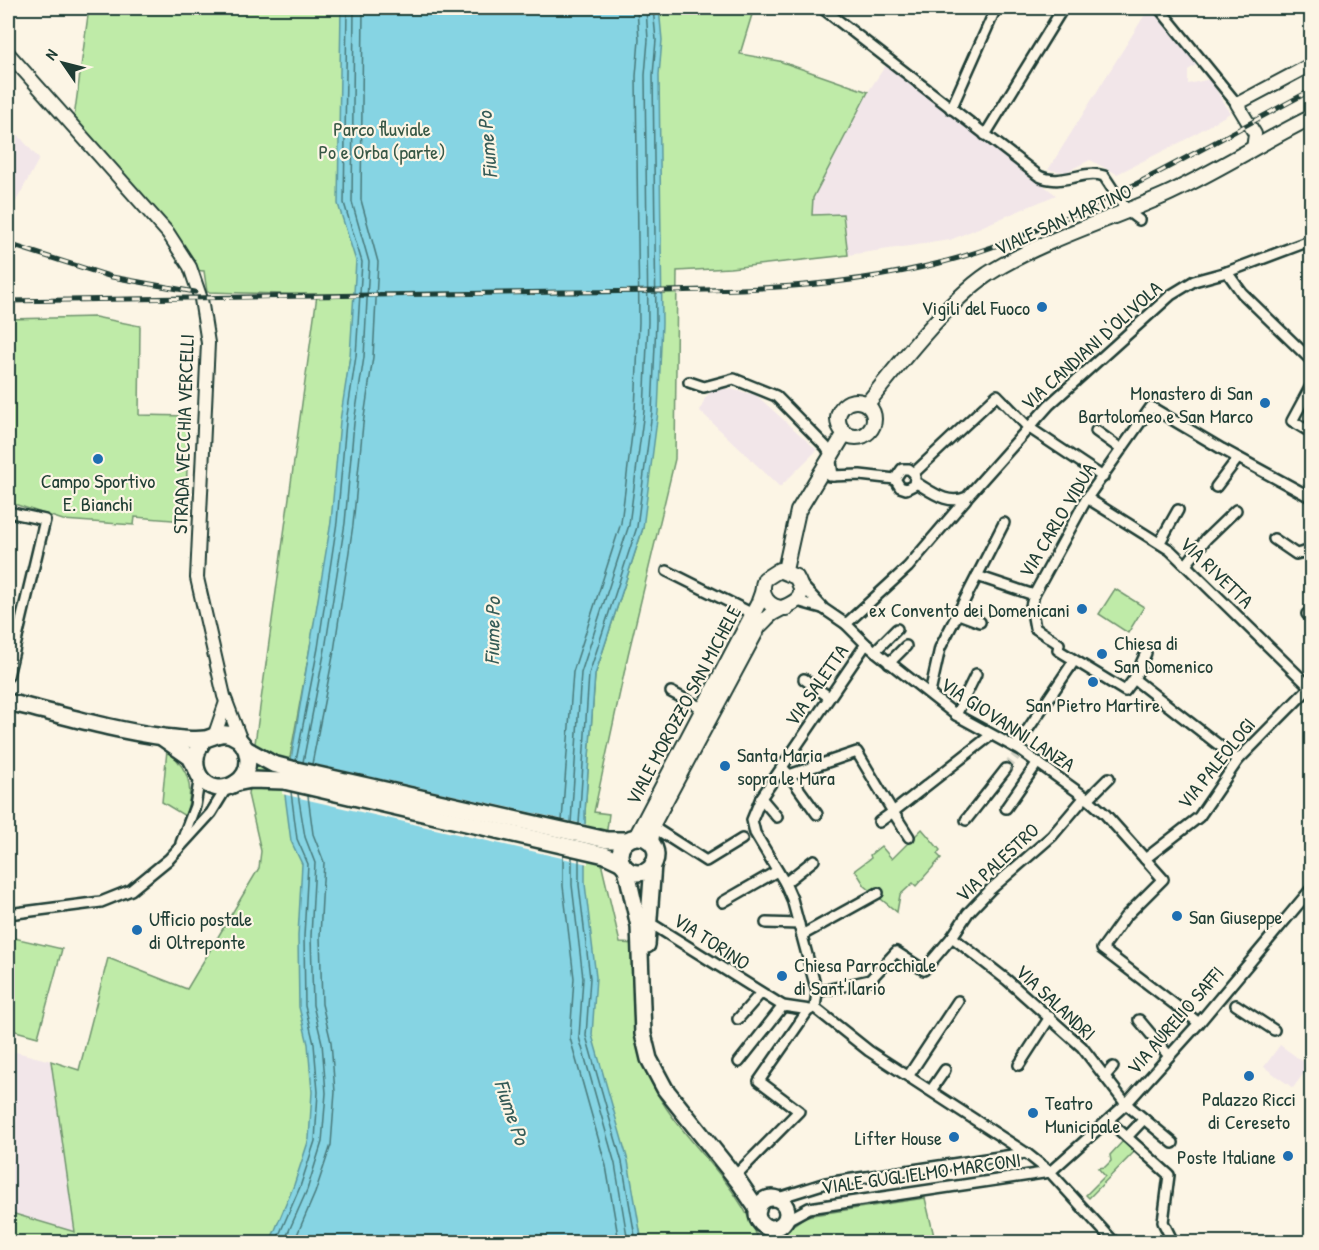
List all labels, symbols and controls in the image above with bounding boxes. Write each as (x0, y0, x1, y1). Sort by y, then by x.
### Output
north arrow (33, 33, 93, 93)
text: N (39, 44, 62, 64)
water label: Fiume Po (470, 109, 504, 180)
park label: Parco fluviale Po e Orba (parte) (318, 115, 446, 165)
street label: VIALE SAN MARTINO (990, 177, 1136, 261)
street label: VIA CANDIANI D'OLIVOLA (1015, 274, 1168, 416)
place label: Vigili del Fuoco (921, 294, 1030, 321)
marker: Vigili del Fuoco (1035, 300, 1049, 314)
street label: STRADA VECCHIA VERCELLI (166, 333, 200, 535)
place label: Monastero di San Bartolomeo e San Marco (1078, 379, 1253, 429)
marker: Monastero di San Bartolomeo e San Marco (1258, 396, 1272, 410)
marker: Campo Sportivo E. Bianchi (91, 452, 105, 466)
street label: VIA CARLO VIDUA (1012, 457, 1102, 582)
place label: Campo Sportivo E. Bianchi (41, 467, 155, 517)
street label: VIA RIVETTA (1174, 530, 1260, 614)
water label: Fiume Po (477, 596, 507, 665)
place label: ex Convento dei Domenicani (869, 596, 1070, 623)
street label: VIALE MOROZZO SAN MICHELE (619, 601, 747, 809)
marker: ex Convento dei Domenicani (1075, 602, 1089, 616)
place label: Chiesa di San Domenico (1114, 629, 1213, 679)
street label: VIA SALETTA (778, 639, 854, 731)
marker: Chiesa di San Domenico (1095, 647, 1109, 661)
street label: VIA GIOVANNI LANZA (936, 670, 1081, 778)
marker: San Pietro Martire (1086, 675, 1100, 689)
place label: San Pietro Martire (1026, 691, 1160, 718)
street label: VIA PALEOLOGI (1171, 712, 1261, 814)
place label: Santa Maria sopra le Mura (737, 741, 835, 791)
marker: Santa Maria sopra le Mura (718, 759, 732, 773)
street label: VIA PALESTRO (950, 816, 1044, 908)
place label: San Giuseppe (1189, 903, 1283, 930)
place label: Ufficio postale di Oltreponte (149, 905, 252, 955)
street label: VIA TORINO (668, 906, 756, 976)
marker: San Giuseppe (1170, 909, 1184, 923)
marker: Ufficio postale di Oltreponte (130, 923, 144, 937)
place label: Chiesa Parrocchiale di Sant'Ilario (794, 951, 936, 1001)
street label: VIA SALANDRI (1010, 958, 1102, 1046)
street label: VIA AURELIO SAFFI (1120, 960, 1230, 1080)
marker: Chiesa Parrocchiale di Sant'Ilario (775, 969, 789, 983)
marker: Palazzo Ricci di Cereseto (1242, 1069, 1256, 1083)
water label: Fiume Po (487, 1076, 537, 1150)
place label: Palazzo Ricci di Cereseto (1202, 1085, 1296, 1135)
place label: Teatro Municipale (1045, 1089, 1120, 1139)
marker: Teatro Municipale (1026, 1106, 1040, 1120)
place label: Lifter House (855, 1124, 942, 1151)
marker: Lifter House (947, 1130, 961, 1144)
place label: Poste Italiane (1177, 1143, 1276, 1170)
street label: VIALE GUGLIELMO MARCONI (820, 1146, 1022, 1200)
marker: Poste Italiane (1281, 1149, 1295, 1163)

